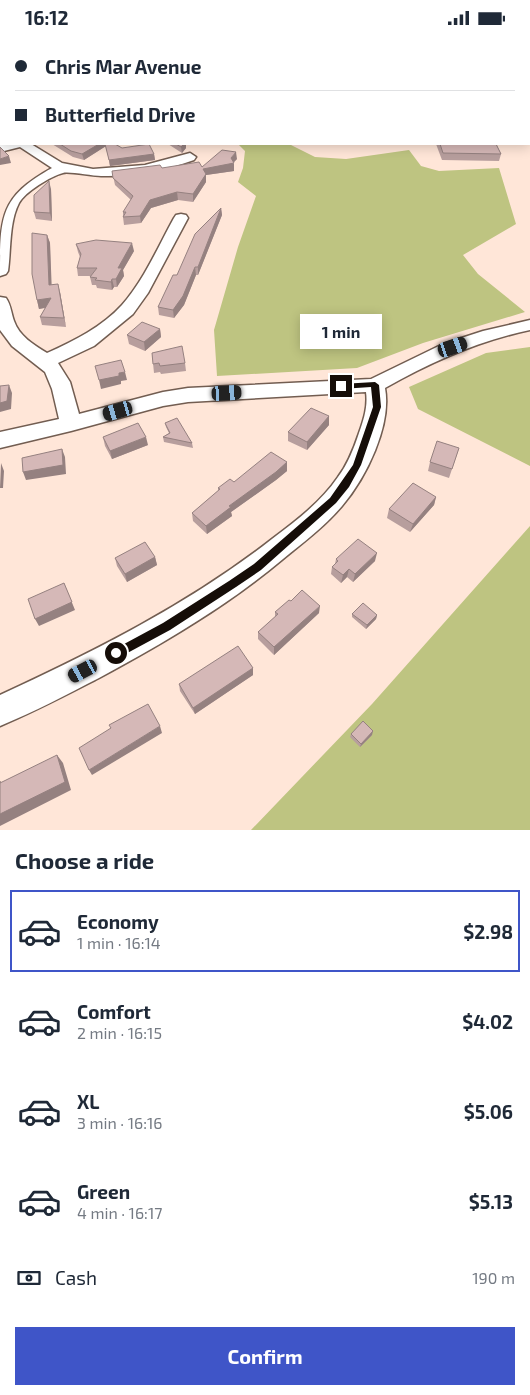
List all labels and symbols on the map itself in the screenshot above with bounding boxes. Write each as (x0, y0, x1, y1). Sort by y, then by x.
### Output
callout: 1 min (300, 313, 382, 349)
car (436, 335, 469, 359)
route end (330, 375, 352, 397)
car (211, 385, 242, 401)
car (101, 400, 134, 422)
route start (105, 642, 127, 664)
car (66, 657, 99, 685)

